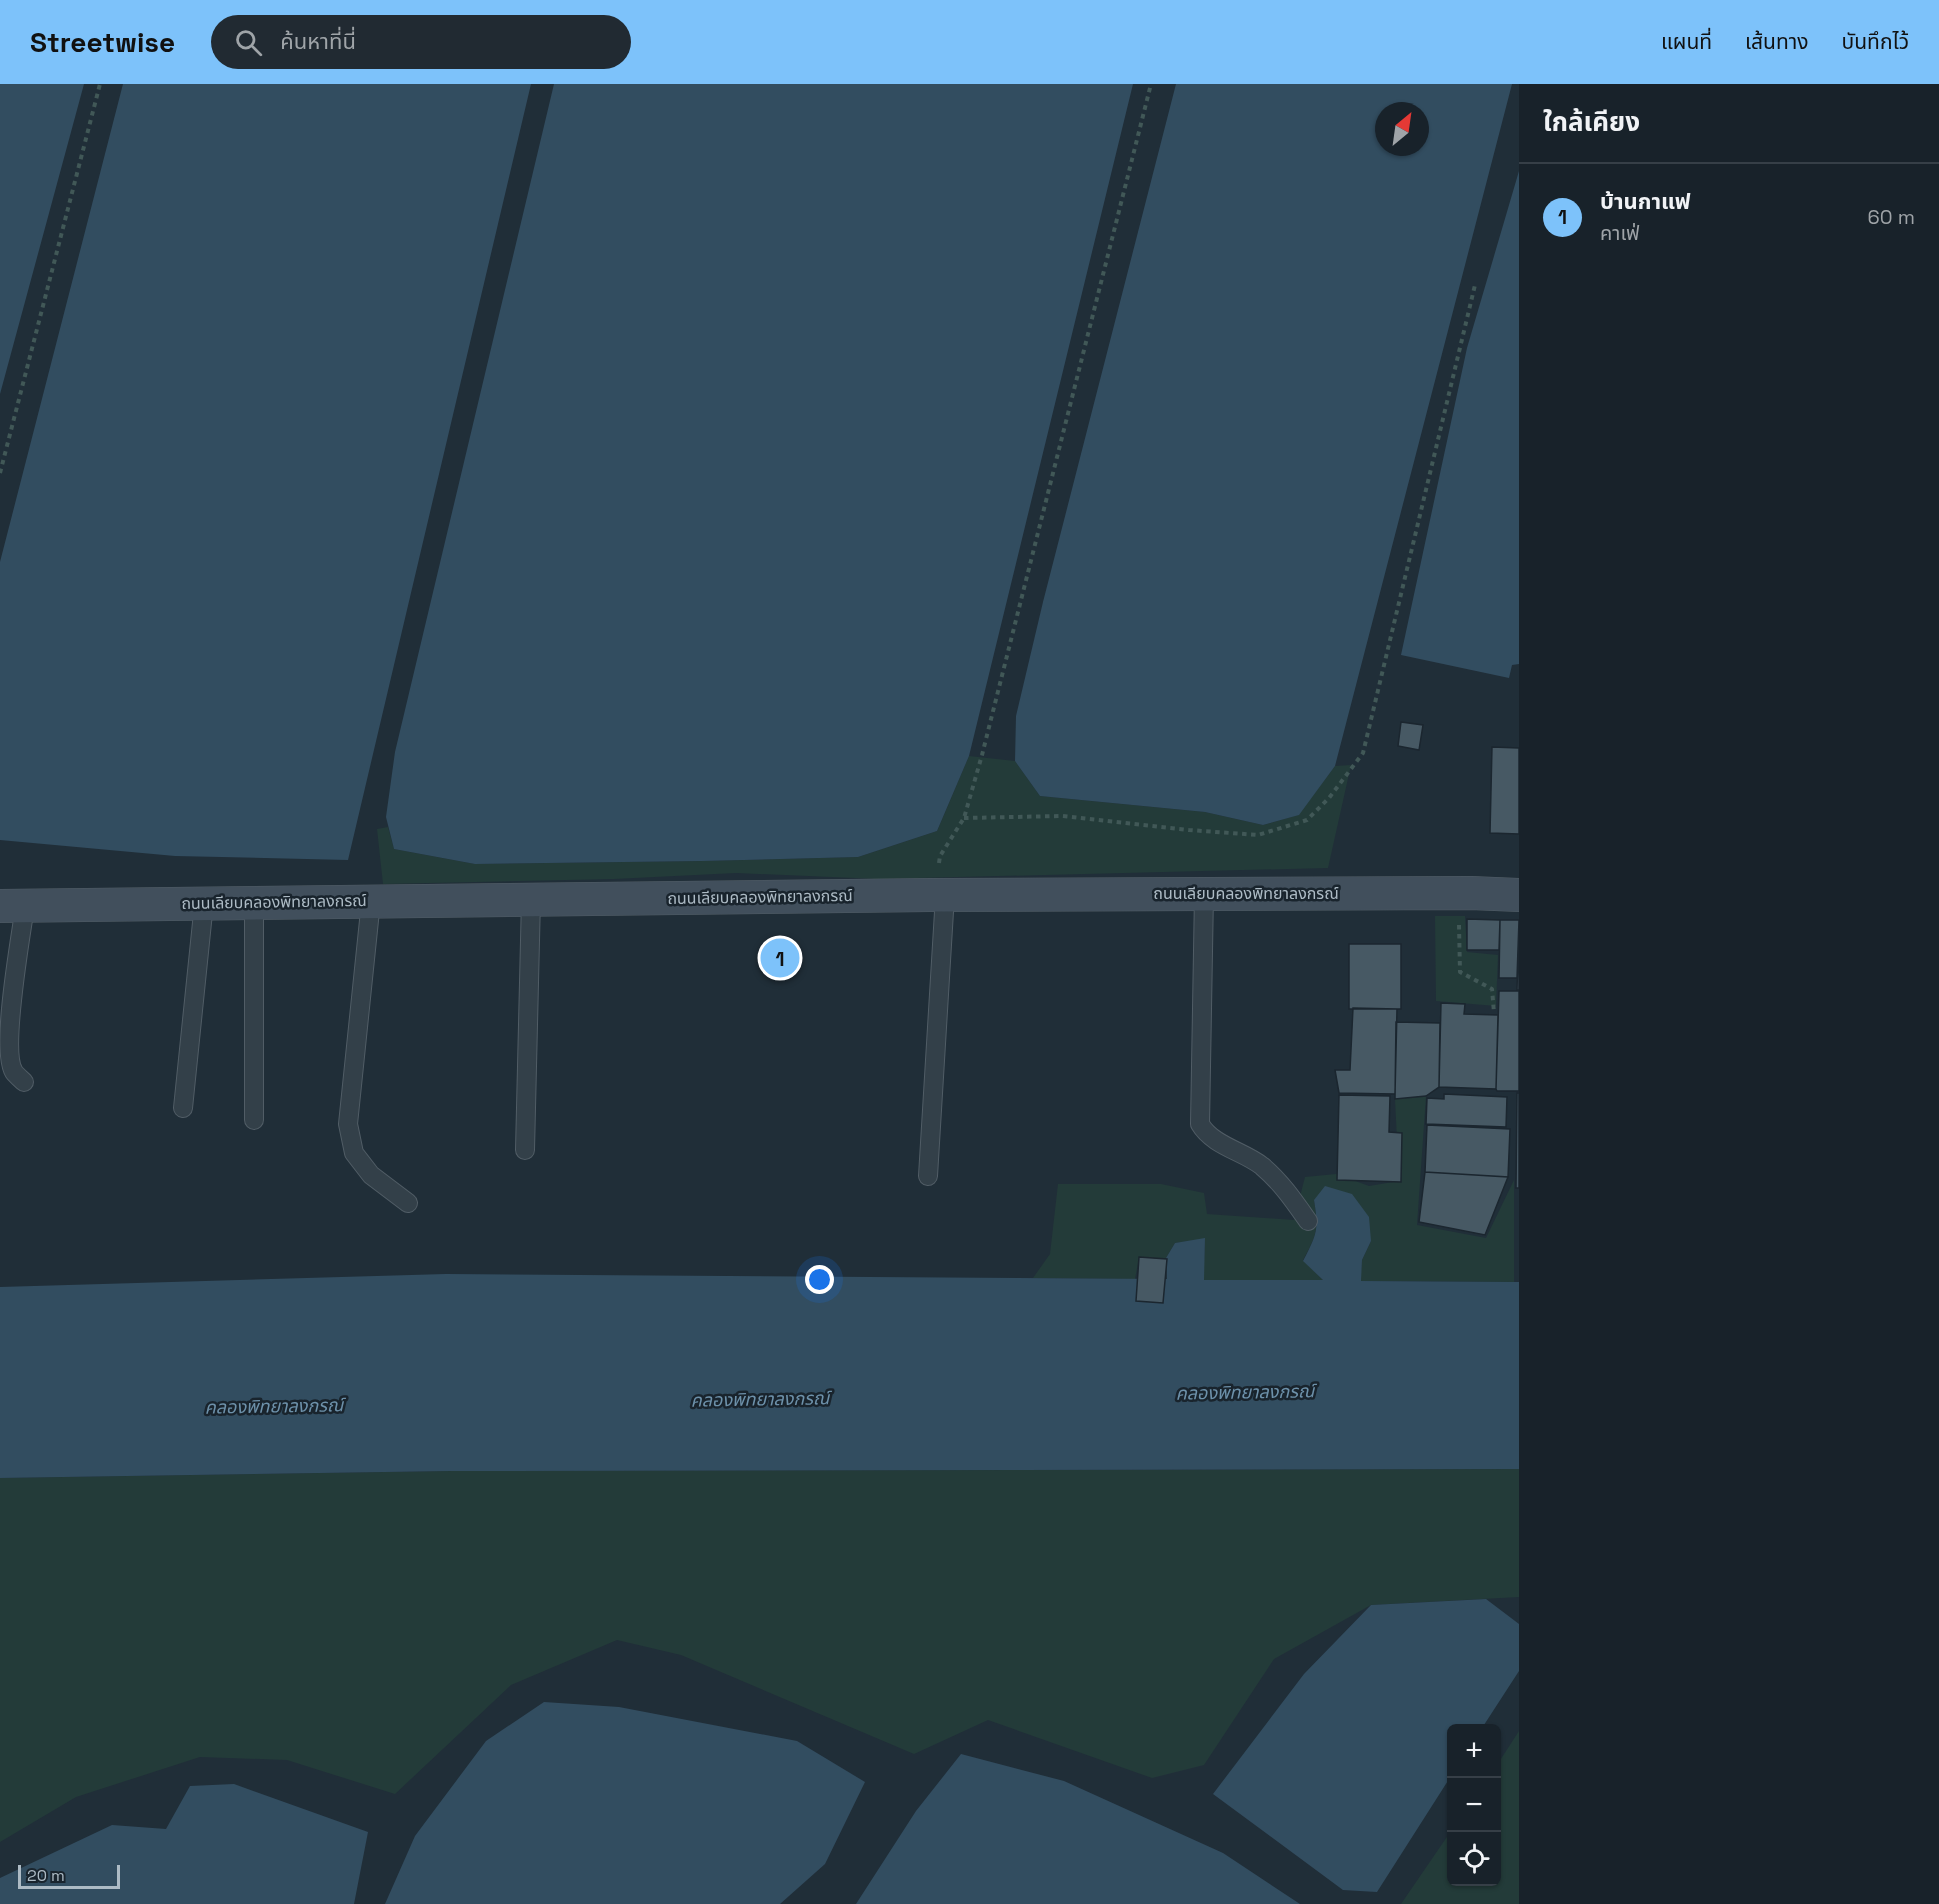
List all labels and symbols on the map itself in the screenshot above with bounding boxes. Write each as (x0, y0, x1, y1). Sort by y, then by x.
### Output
north arrow (1375, 102, 1429, 156)
street label: ถนนเลียบคลองพิทยาลงกรณ์ (1153, 883, 1339, 904)
street label: ถนนเลียบคลองพิทยาลงกรณ์ (667, 885, 853, 909)
street label: ถนนเลียบคลองพิทยาลงกรณ์ (181, 890, 367, 914)
pin: 1 (760, 936, 800, 980)
your location (805, 1265, 834, 1294)
water label: คลองพิทยาลงกรณ์ (1175, 1379, 1318, 1405)
water label: คลองพิทยาลงกรณ์ (690, 1386, 833, 1412)
water label: คลองพิทยาลงกรณ์ (204, 1393, 347, 1419)
scale bar (18, 1862, 120, 1890)

